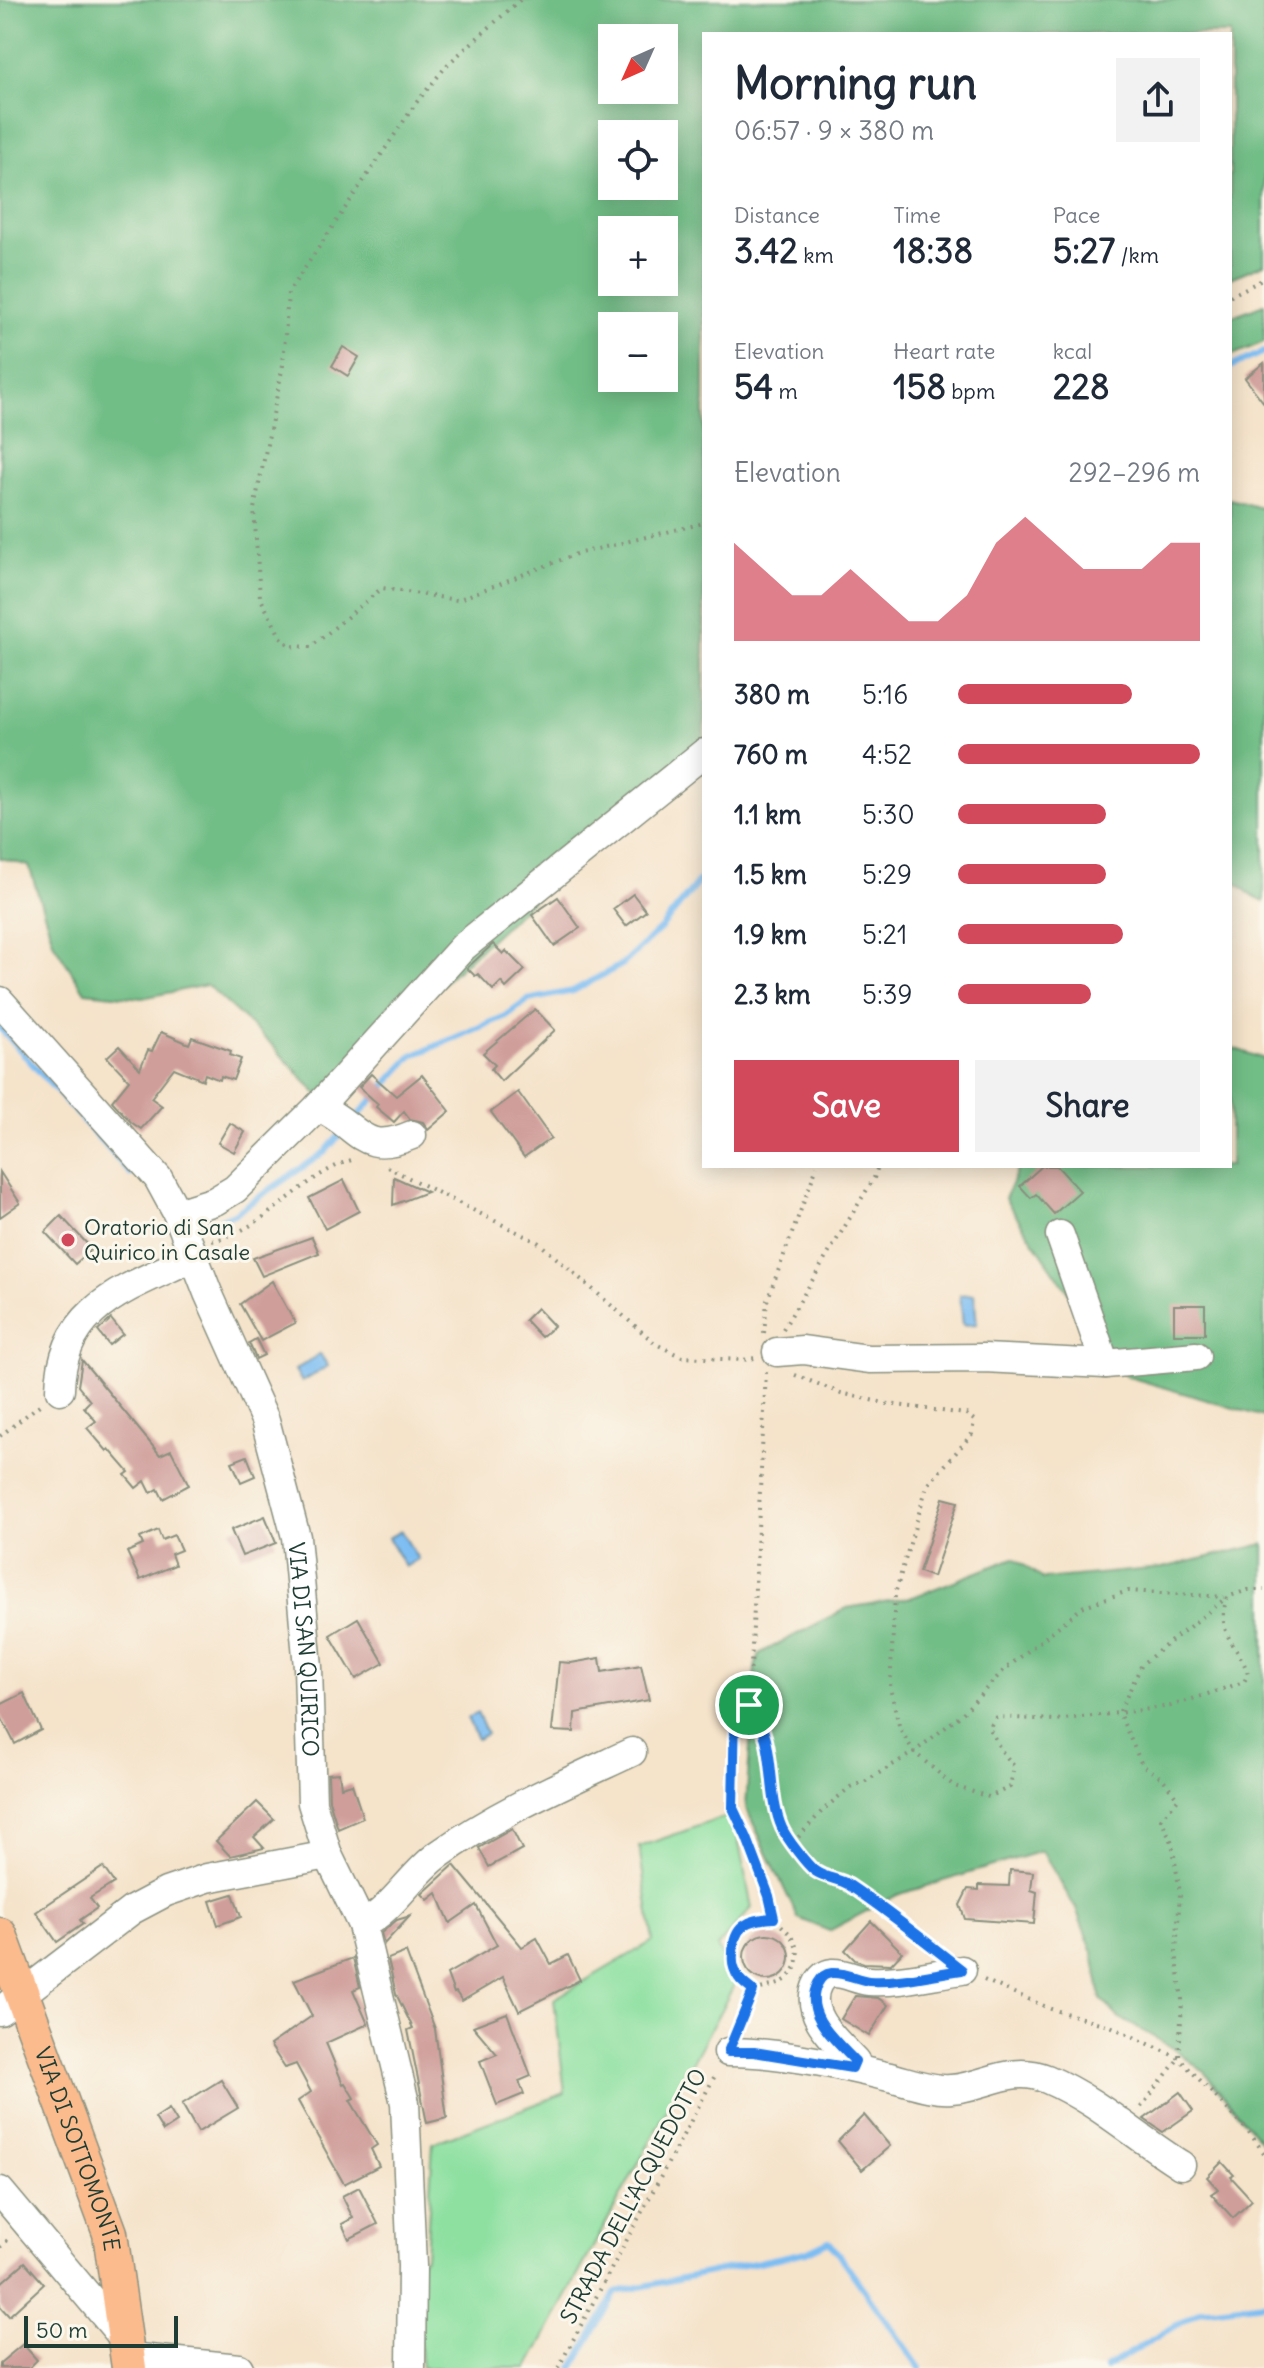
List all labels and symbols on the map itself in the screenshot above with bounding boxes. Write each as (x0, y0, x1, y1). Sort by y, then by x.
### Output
north arrow (598, 24, 678, 104)
place label: Oratorio di San Quirico in Casale (84, 1213, 250, 1266)
marker: Oratorio di San Quirico in Casale (59, 1231, 77, 1249)
street label: VIA DI SAN QUIRICO (283, 1541, 325, 1757)
pin (715, 1671, 783, 1739)
street label: VIA DI SOTTOMONTE (29, 2043, 126, 2253)
street label: STRADA DELL'ACQUEDOTTO (554, 2064, 712, 2328)
scale bar (24, 2312, 178, 2348)

